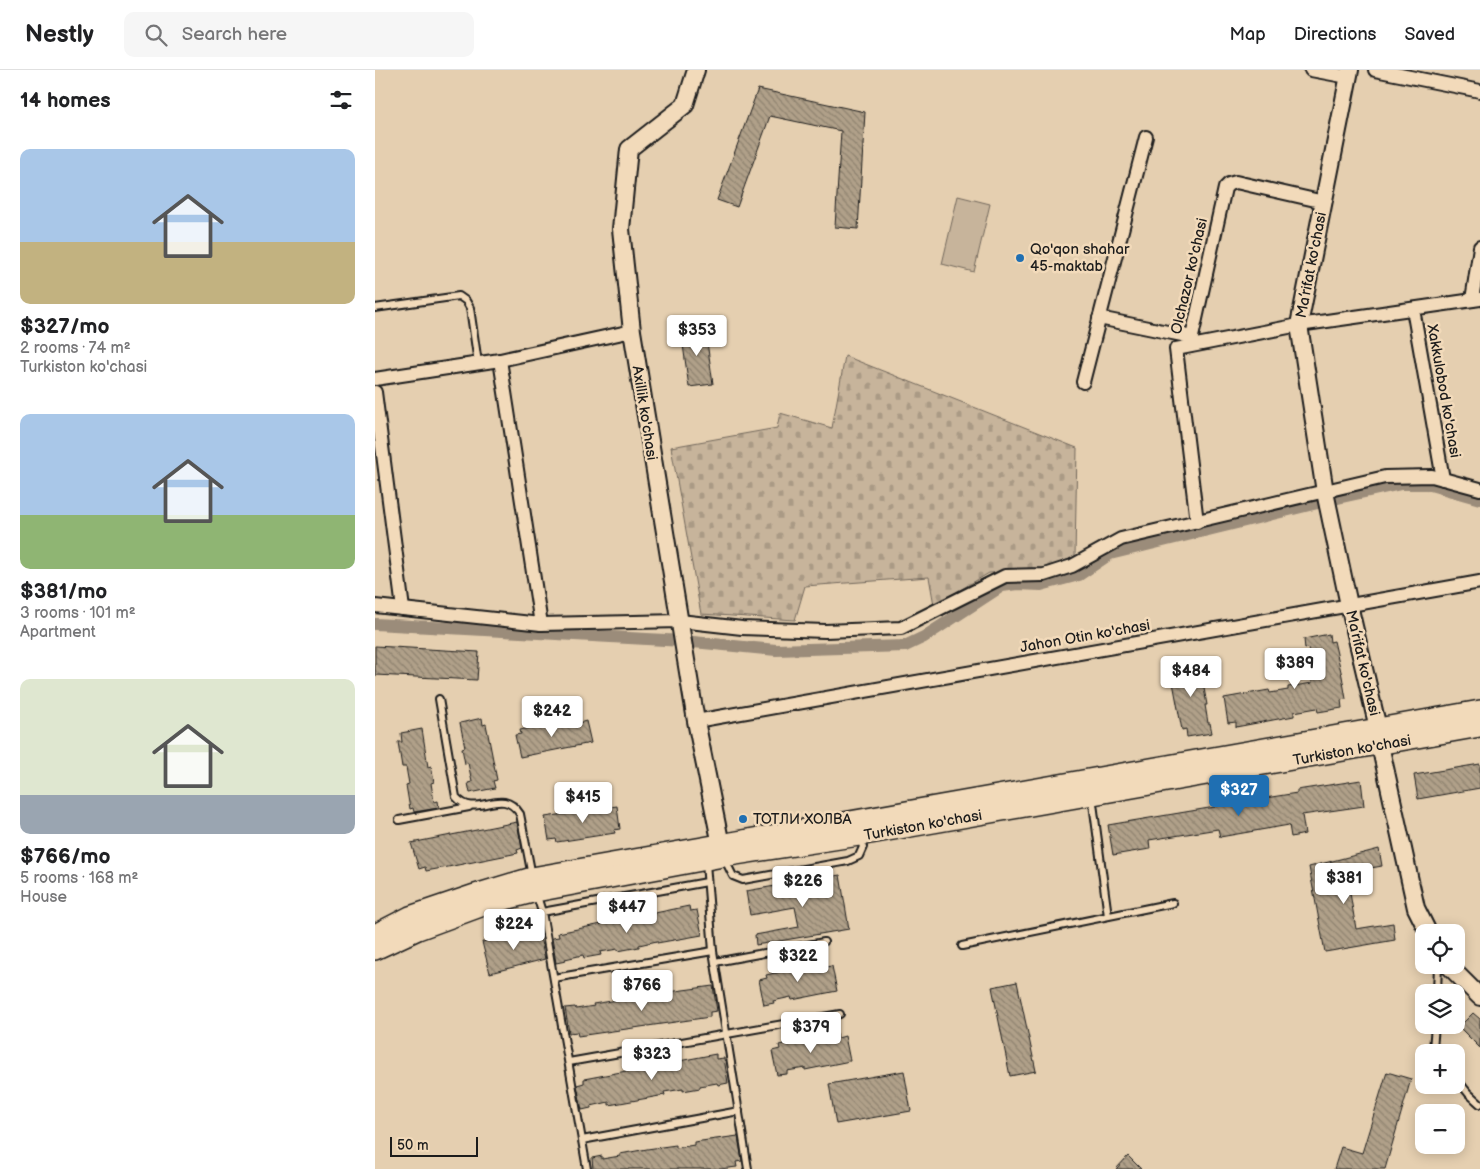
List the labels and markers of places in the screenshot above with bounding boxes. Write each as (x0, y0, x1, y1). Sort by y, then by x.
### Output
place label: Qo'qon shahar 45-maktab (1030, 240, 1130, 276)
marker: Qo'qon shahar 45-maktab (1014, 252, 1026, 264)
pin: $353 (667, 314, 727, 357)
pin: $389 (1265, 648, 1325, 690)
pin: $484 (1161, 656, 1221, 698)
pin: $242 (522, 696, 582, 738)
pin: $327 (1209, 774, 1269, 817)
pin: $415 (553, 782, 613, 824)
place label: ТОТЛИ ХОЛВА (753, 810, 852, 829)
marker: ТОТЛИ ХОЛВА (737, 813, 749, 825)
pin: $381 (1314, 862, 1374, 905)
pin: $226 (773, 866, 833, 908)
pin: $447 (597, 892, 657, 934)
pin: $224 (484, 908, 544, 951)
pin: $322 (768, 940, 828, 983)
pin: $766 (612, 970, 672, 1012)
pin: $379 (781, 1012, 841, 1054)
pin: $323 (622, 1038, 682, 1081)

